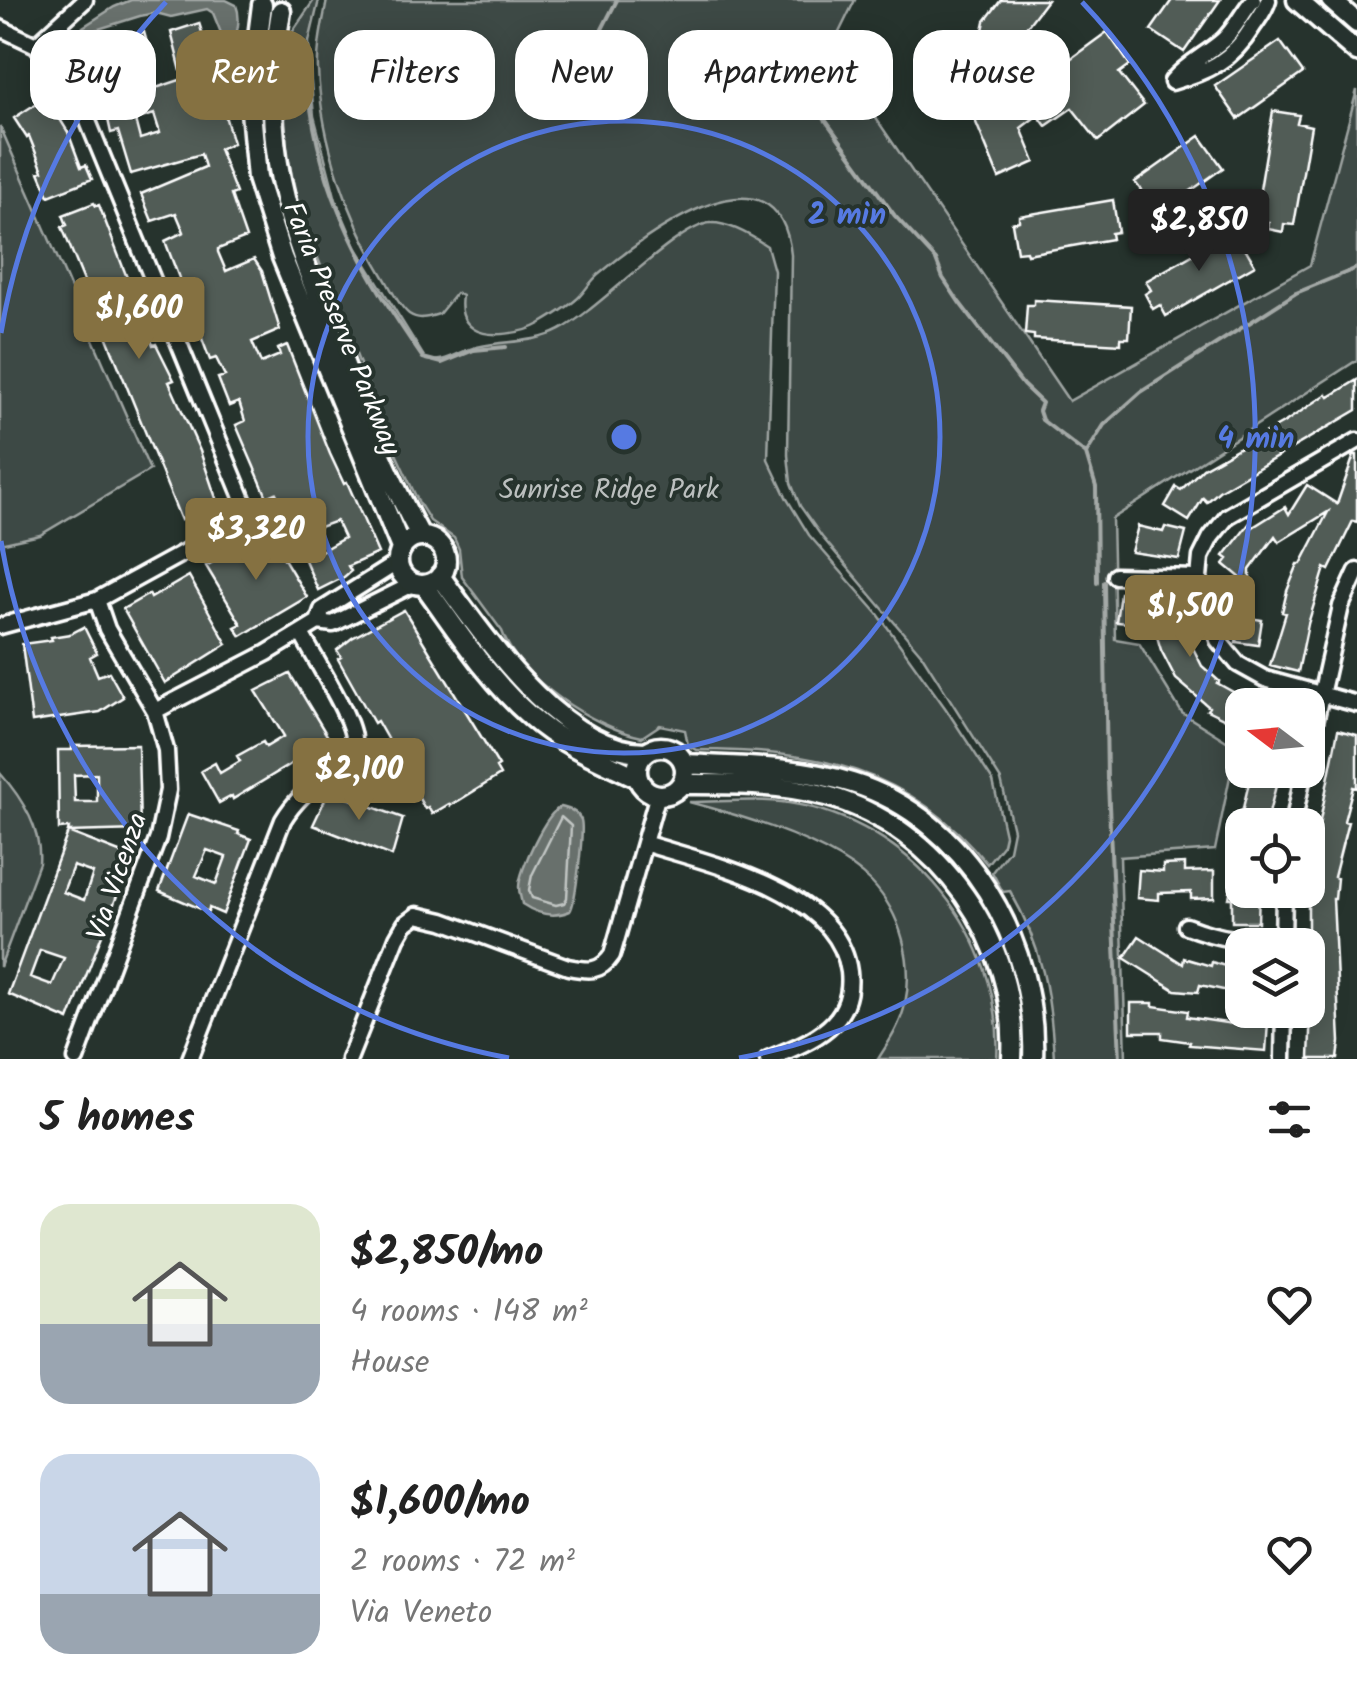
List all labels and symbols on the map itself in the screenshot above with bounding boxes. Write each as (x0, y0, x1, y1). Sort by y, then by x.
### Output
pin: $2,850 (1118, 189, 1280, 274)
text: 2 min (808, 192, 886, 240)
street label: Faria Preserve Parkway (269, 195, 413, 464)
pin: $1,600 (58, 277, 220, 362)
text: 4 min (1218, 416, 1294, 464)
centre of rings (606, 419, 642, 455)
park label: Sunrise Ridge Park (499, 468, 720, 513)
pin: $3,320 (175, 498, 337, 583)
pin: $1,500 (1109, 575, 1271, 660)
north arrow (1225, 688, 1325, 788)
pin: $2,100 (278, 738, 440, 823)
street label: Via Vicenza (75, 807, 161, 947)

